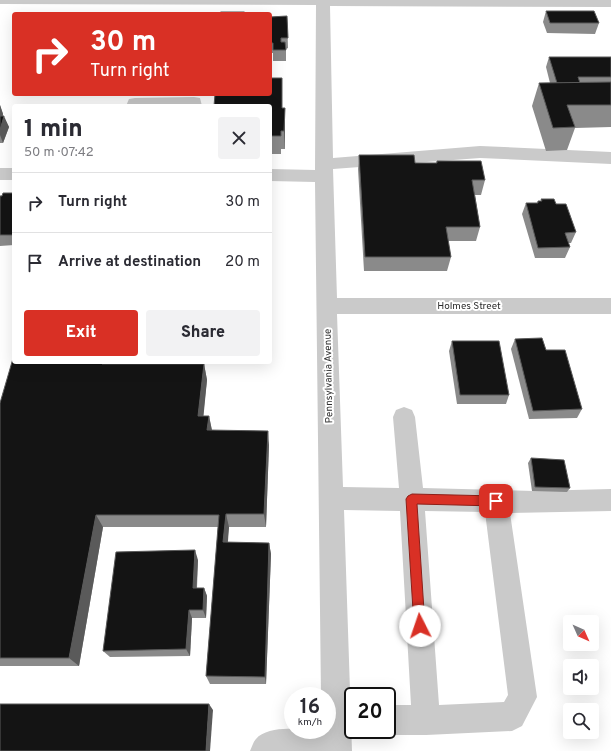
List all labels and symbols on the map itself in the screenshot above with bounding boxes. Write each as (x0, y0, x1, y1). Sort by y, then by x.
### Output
street label: Holmes Street (437, 300, 501, 313)
street label: Pennsylvania Avenue (322, 329, 336, 423)
pin (479, 484, 513, 518)
position arrow (399, 605, 441, 647)
north arrow (563, 615, 599, 651)
speed limit sign: 20 (344, 687, 396, 739)

